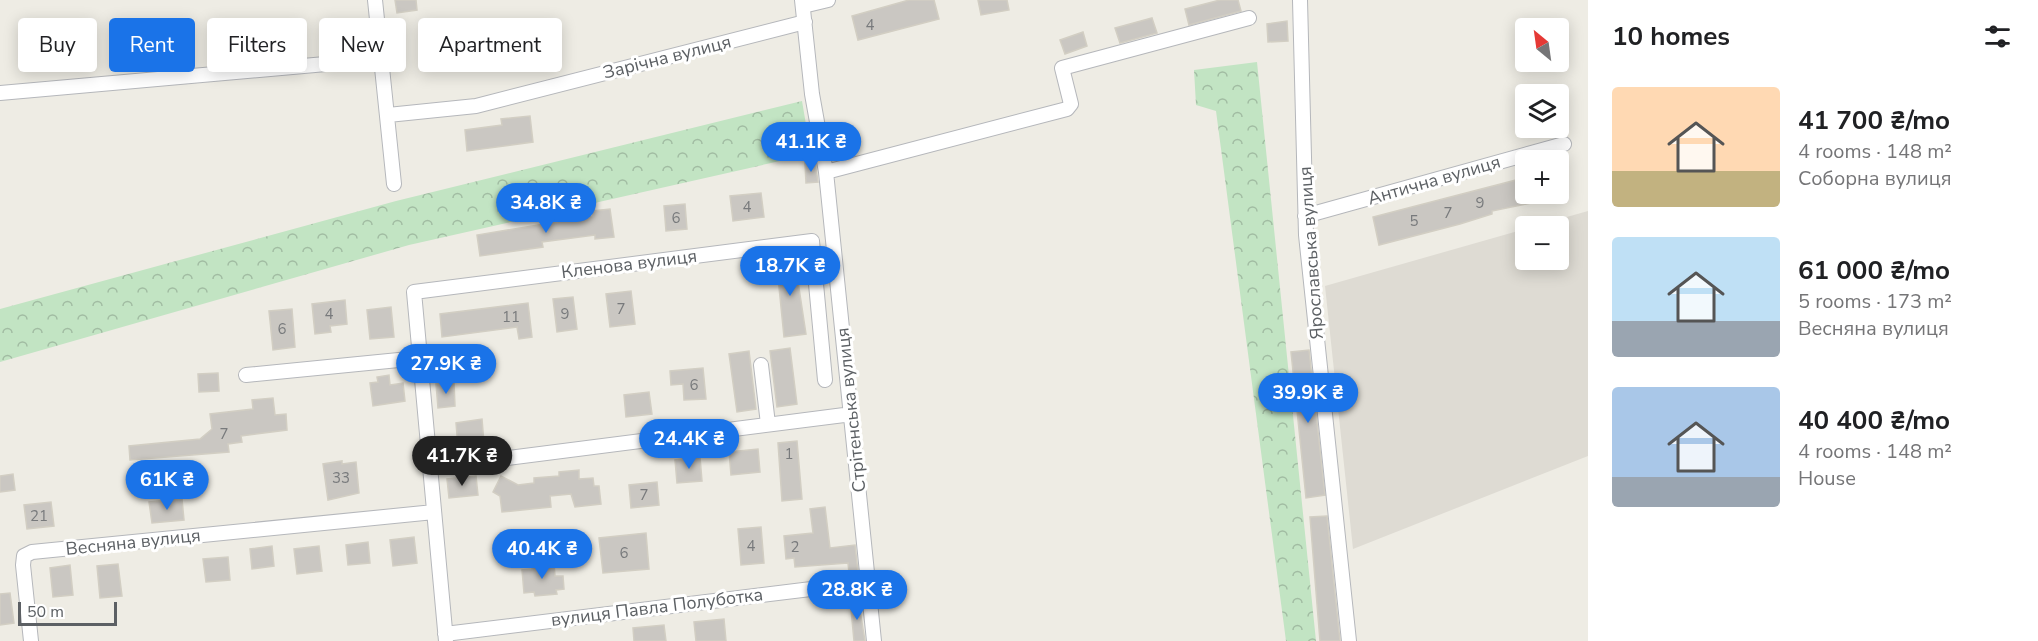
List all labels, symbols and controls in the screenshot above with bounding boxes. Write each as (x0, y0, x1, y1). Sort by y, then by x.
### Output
house number: 4 (865, 15, 875, 35)
chip: Buy (18, 18, 97, 72)
chip: Rent (109, 18, 195, 72)
chip: Filters (207, 18, 307, 72)
chip: New (319, 18, 406, 72)
chip: Apartment (418, 18, 562, 72)
north arrow (1515, 18, 1569, 72)
map controls (1515, 18, 1569, 270)
text: 10 homes (1612, 19, 1730, 54)
icon: filters (1981, 20, 2014, 53)
street label: Зарічна вулиця (600, 29, 734, 85)
button: layers (1515, 84, 1569, 138)
text: 41 700 ₴/mo (1798, 103, 1950, 138)
icon: home (1660, 111, 1732, 183)
pin: 41.1K ₴ (756, 122, 866, 173)
text: 41.1K ₴ (775, 128, 847, 155)
text: 4 rooms · 148 m² (1798, 138, 1952, 165)
street label: Антична вулиця (1365, 150, 1503, 210)
button: + (1515, 150, 1569, 204)
text: Соборна вулиця (1798, 165, 1951, 192)
street label: Ярославська вулиця (1293, 166, 1329, 340)
pin: 34.8K ₴ (491, 183, 601, 234)
text: 34.8K ₴ (510, 189, 582, 216)
house number: 9 (1475, 193, 1485, 213)
house number: 4 (742, 197, 752, 217)
house number: 7 (1443, 203, 1453, 223)
house number: 6 (671, 208, 681, 228)
house number: 5 (1409, 211, 1419, 231)
button: − (1515, 216, 1569, 270)
street label: Кленова вулиця (560, 244, 698, 284)
pin: 18.7K ₴ (735, 246, 845, 297)
text: 18.7K ₴ (754, 252, 826, 279)
text: 61 000 ₴/mo (1798, 253, 1950, 288)
icon: home (1660, 261, 1732, 333)
text: 5 rooms · 173 m² (1798, 288, 1952, 315)
house number: 7 (616, 299, 626, 319)
house number: 4 (324, 304, 334, 324)
house number: 9 (560, 304, 570, 324)
house number: 11 (502, 307, 520, 327)
text: Весняна вулиця (1798, 315, 1949, 342)
house number: 6 (277, 319, 287, 339)
street label: Стрітенська вулиця (830, 326, 872, 494)
pin: 27.9K ₴ (391, 344, 501, 395)
text: 27.9K ₴ (410, 350, 482, 377)
pin: 39.9K ₴ (1253, 373, 1363, 424)
house number: 6 (689, 375, 699, 395)
text: 39.9K ₴ (1272, 379, 1344, 406)
text: 40 400 ₴/mo (1798, 403, 1950, 438)
icon: home (1660, 411, 1732, 483)
pin: 24.4K ₴ (634, 419, 744, 470)
house number: 7 (219, 424, 229, 444)
text: 24.4K ₴ (653, 425, 725, 452)
pin: 41.7K ₴ (407, 436, 517, 487)
text: 4 rooms · 148 m² (1798, 438, 1952, 465)
text: 41.7K ₴ (426, 442, 498, 469)
house number: 1 (784, 444, 794, 464)
pin: 61K ₴ (125, 460, 209, 511)
text: House (1798, 465, 1856, 492)
text: 61K ₴ (140, 466, 194, 493)
house number: 33 (332, 468, 350, 488)
house number: 7 (639, 485, 649, 505)
house number: 21 (30, 506, 48, 526)
street label: Весняна вулиця (64, 523, 202, 561)
pin: 40.4K ₴ (487, 529, 597, 580)
text: 40.4K ₴ (506, 535, 578, 562)
house number: 4 (746, 536, 756, 556)
house number: 2 (790, 537, 800, 557)
house number: 6 (619, 543, 629, 563)
pin: 28.8K ₴ (802, 570, 912, 621)
text: 28.8K ₴ (821, 576, 893, 603)
street label: вулиця Павла Полуботка (550, 582, 764, 632)
scale bar (18, 599, 117, 626)
text: 50 m (27, 601, 64, 623)

